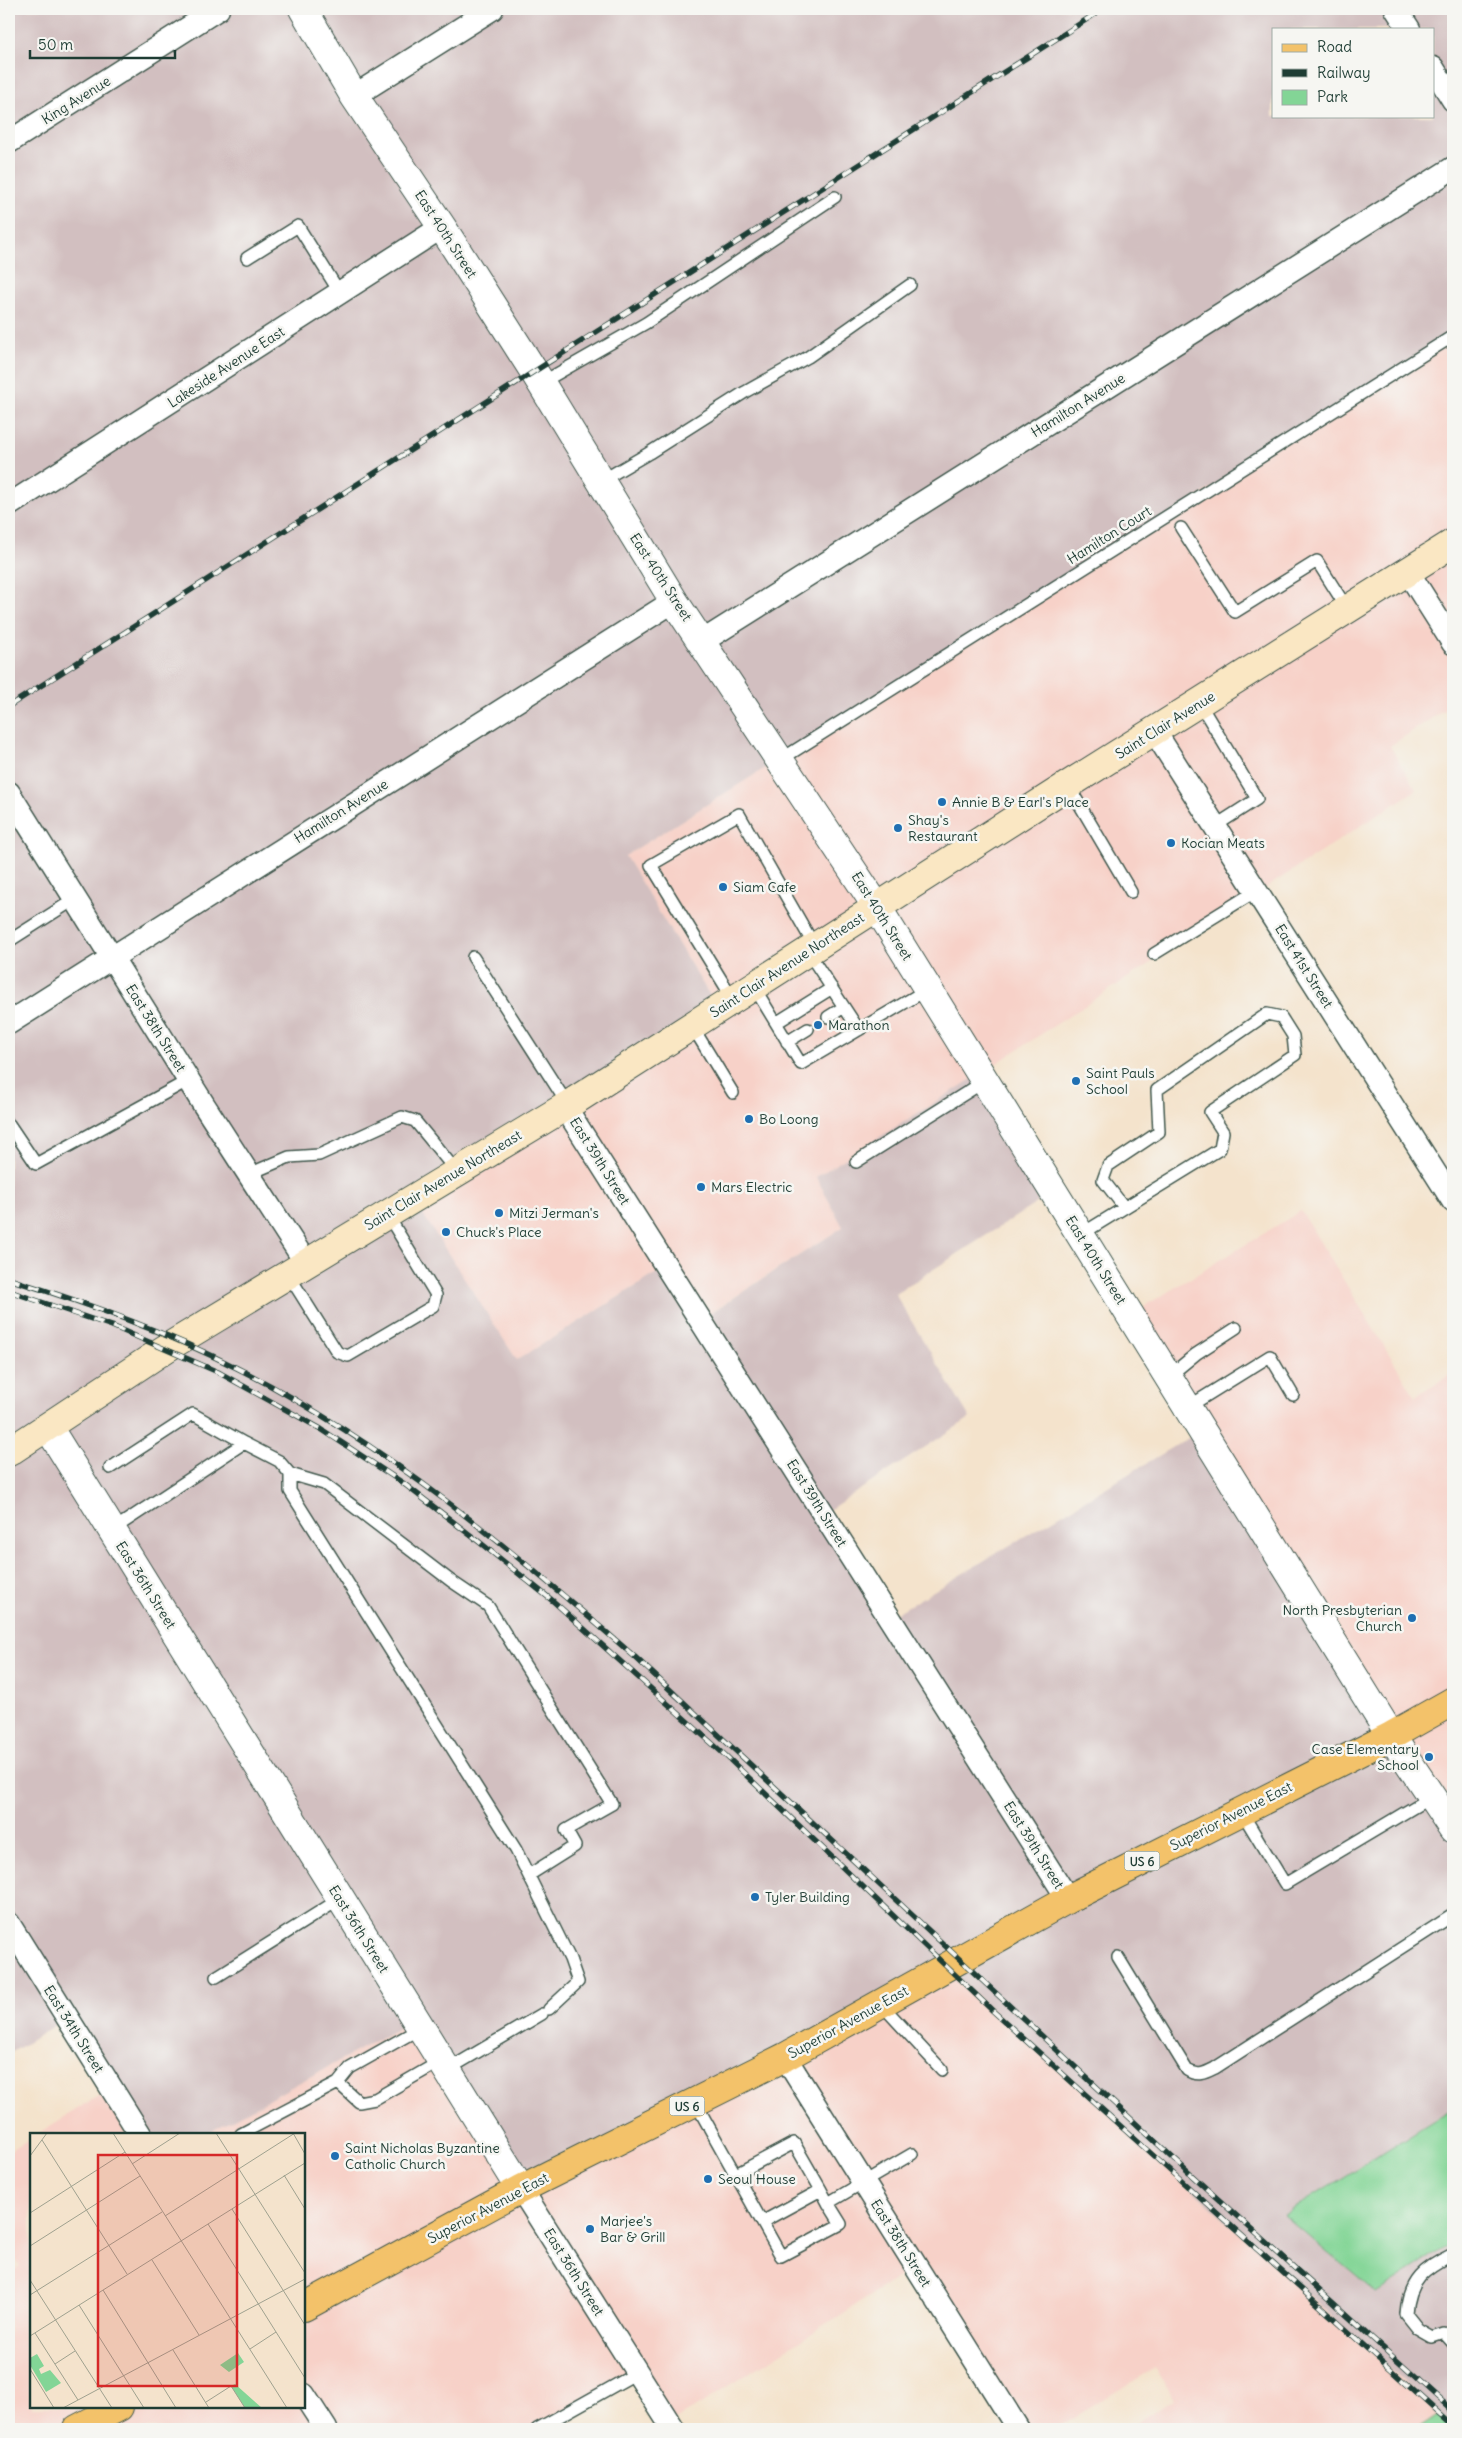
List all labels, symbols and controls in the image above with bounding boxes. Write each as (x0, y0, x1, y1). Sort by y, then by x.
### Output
scale bar (30, 28, 175, 60)
legend (1272, 28, 1434, 118)
text: 50 m (38, 35, 73, 54)
text: Road (1317, 37, 1352, 56)
text: Railway (1317, 63, 1371, 82)
street label: King Avenue (38, 72, 114, 128)
text: Park (1317, 87, 1348, 106)
street label: East 40th Street (411, 187, 481, 282)
street label: Lakeside Avenue East (164, 322, 288, 412)
street label: Hamilton Avenue (1028, 369, 1128, 441)
street label: Hamilton Court (1063, 502, 1155, 568)
street label: East 40th Street (626, 530, 696, 625)
street label: Saint Clair Avenue (1112, 687, 1218, 763)
street label: Hamilton Avenue (291, 775, 391, 847)
place label: Annie B & Earl's Place (952, 793, 1089, 811)
marker: Annie B & Earl's Place (936, 796, 948, 808)
place label: Shay's Restaurant (908, 811, 978, 845)
marker: Shay's Restaurant (892, 822, 904, 834)
place label: Kocian Meats (1181, 834, 1265, 852)
marker: Kocian Meats (1165, 837, 1177, 849)
street label: East 40th Street (848, 868, 917, 964)
place label: Siam Cafe (733, 878, 796, 896)
marker: Siam Cafe (717, 881, 729, 893)
street label: Saint Clair Avenue Northeast (706, 908, 868, 1022)
street label: East 41st Street (1271, 921, 1337, 1012)
street label: East 38th Street (122, 981, 190, 1075)
place label: Marathon (828, 1016, 890, 1034)
marker: Marathon (812, 1019, 824, 1031)
place label: Saint Pauls School (1086, 1064, 1155, 1098)
marker: Saint Pauls School (1070, 1075, 1082, 1087)
place label: Bo Loong (759, 1110, 818, 1128)
marker: Bo Loong (743, 1113, 755, 1125)
street label: East 39th Street (566, 1114, 634, 1208)
street label: Saint Clair Avenue Northeast (361, 1126, 525, 1234)
place label: Mars Electric (711, 1178, 792, 1196)
marker: Mars Electric (695, 1181, 707, 1193)
place label: Mitzi Jerman's (509, 1204, 599, 1222)
marker: Mitzi Jerman's (493, 1207, 505, 1219)
street label: East 40th Street (1062, 1212, 1131, 1308)
place label: Chuck's Place (456, 1223, 542, 1241)
marker: Chuck's Place (440, 1226, 452, 1238)
street label: East 39th Street (783, 1456, 851, 1550)
street label: East 36th Street (112, 1538, 180, 1632)
place label: North Presbyterian Church (1282, 1601, 1402, 1635)
marker: North Presbyterian Church (1406, 1612, 1418, 1624)
place label: Case Elementary School (1312, 1740, 1419, 1774)
marker: Case Elementary School (1423, 1751, 1435, 1763)
street label: Superior Avenue East (1167, 1777, 1295, 1855)
street label: East 39th Street (1000, 1798, 1068, 1892)
road number: US 6 (1124, 1852, 1160, 1870)
street label: East 36th Street (325, 1882, 393, 1976)
place label: Tyler Building (765, 1888, 850, 1906)
marker: Tyler Building (749, 1891, 761, 1903)
street label: Superior Avenue East (785, 1981, 911, 2063)
street label: East 34th Street (40, 1982, 108, 2076)
road number: US 6 (670, 2096, 704, 2116)
inset map (30, 2133, 305, 2408)
place label: Saint Nicholas Byzantine Catholic Church (345, 2139, 500, 2173)
marker: Saint Nicholas Byzantine Catholic Church (329, 2150, 341, 2162)
street label: Superior Avenue East (424, 2168, 552, 2248)
place label: Seoul House (718, 2170, 796, 2188)
marker: Seoul House (702, 2173, 714, 2185)
street label: East 38th Street (867, 2196, 935, 2290)
place label: Marjee's Bar & Grill (600, 2212, 665, 2246)
marker: Marjee's Bar & Grill (584, 2223, 596, 2235)
street label: East 36th Street (540, 2225, 608, 2319)

